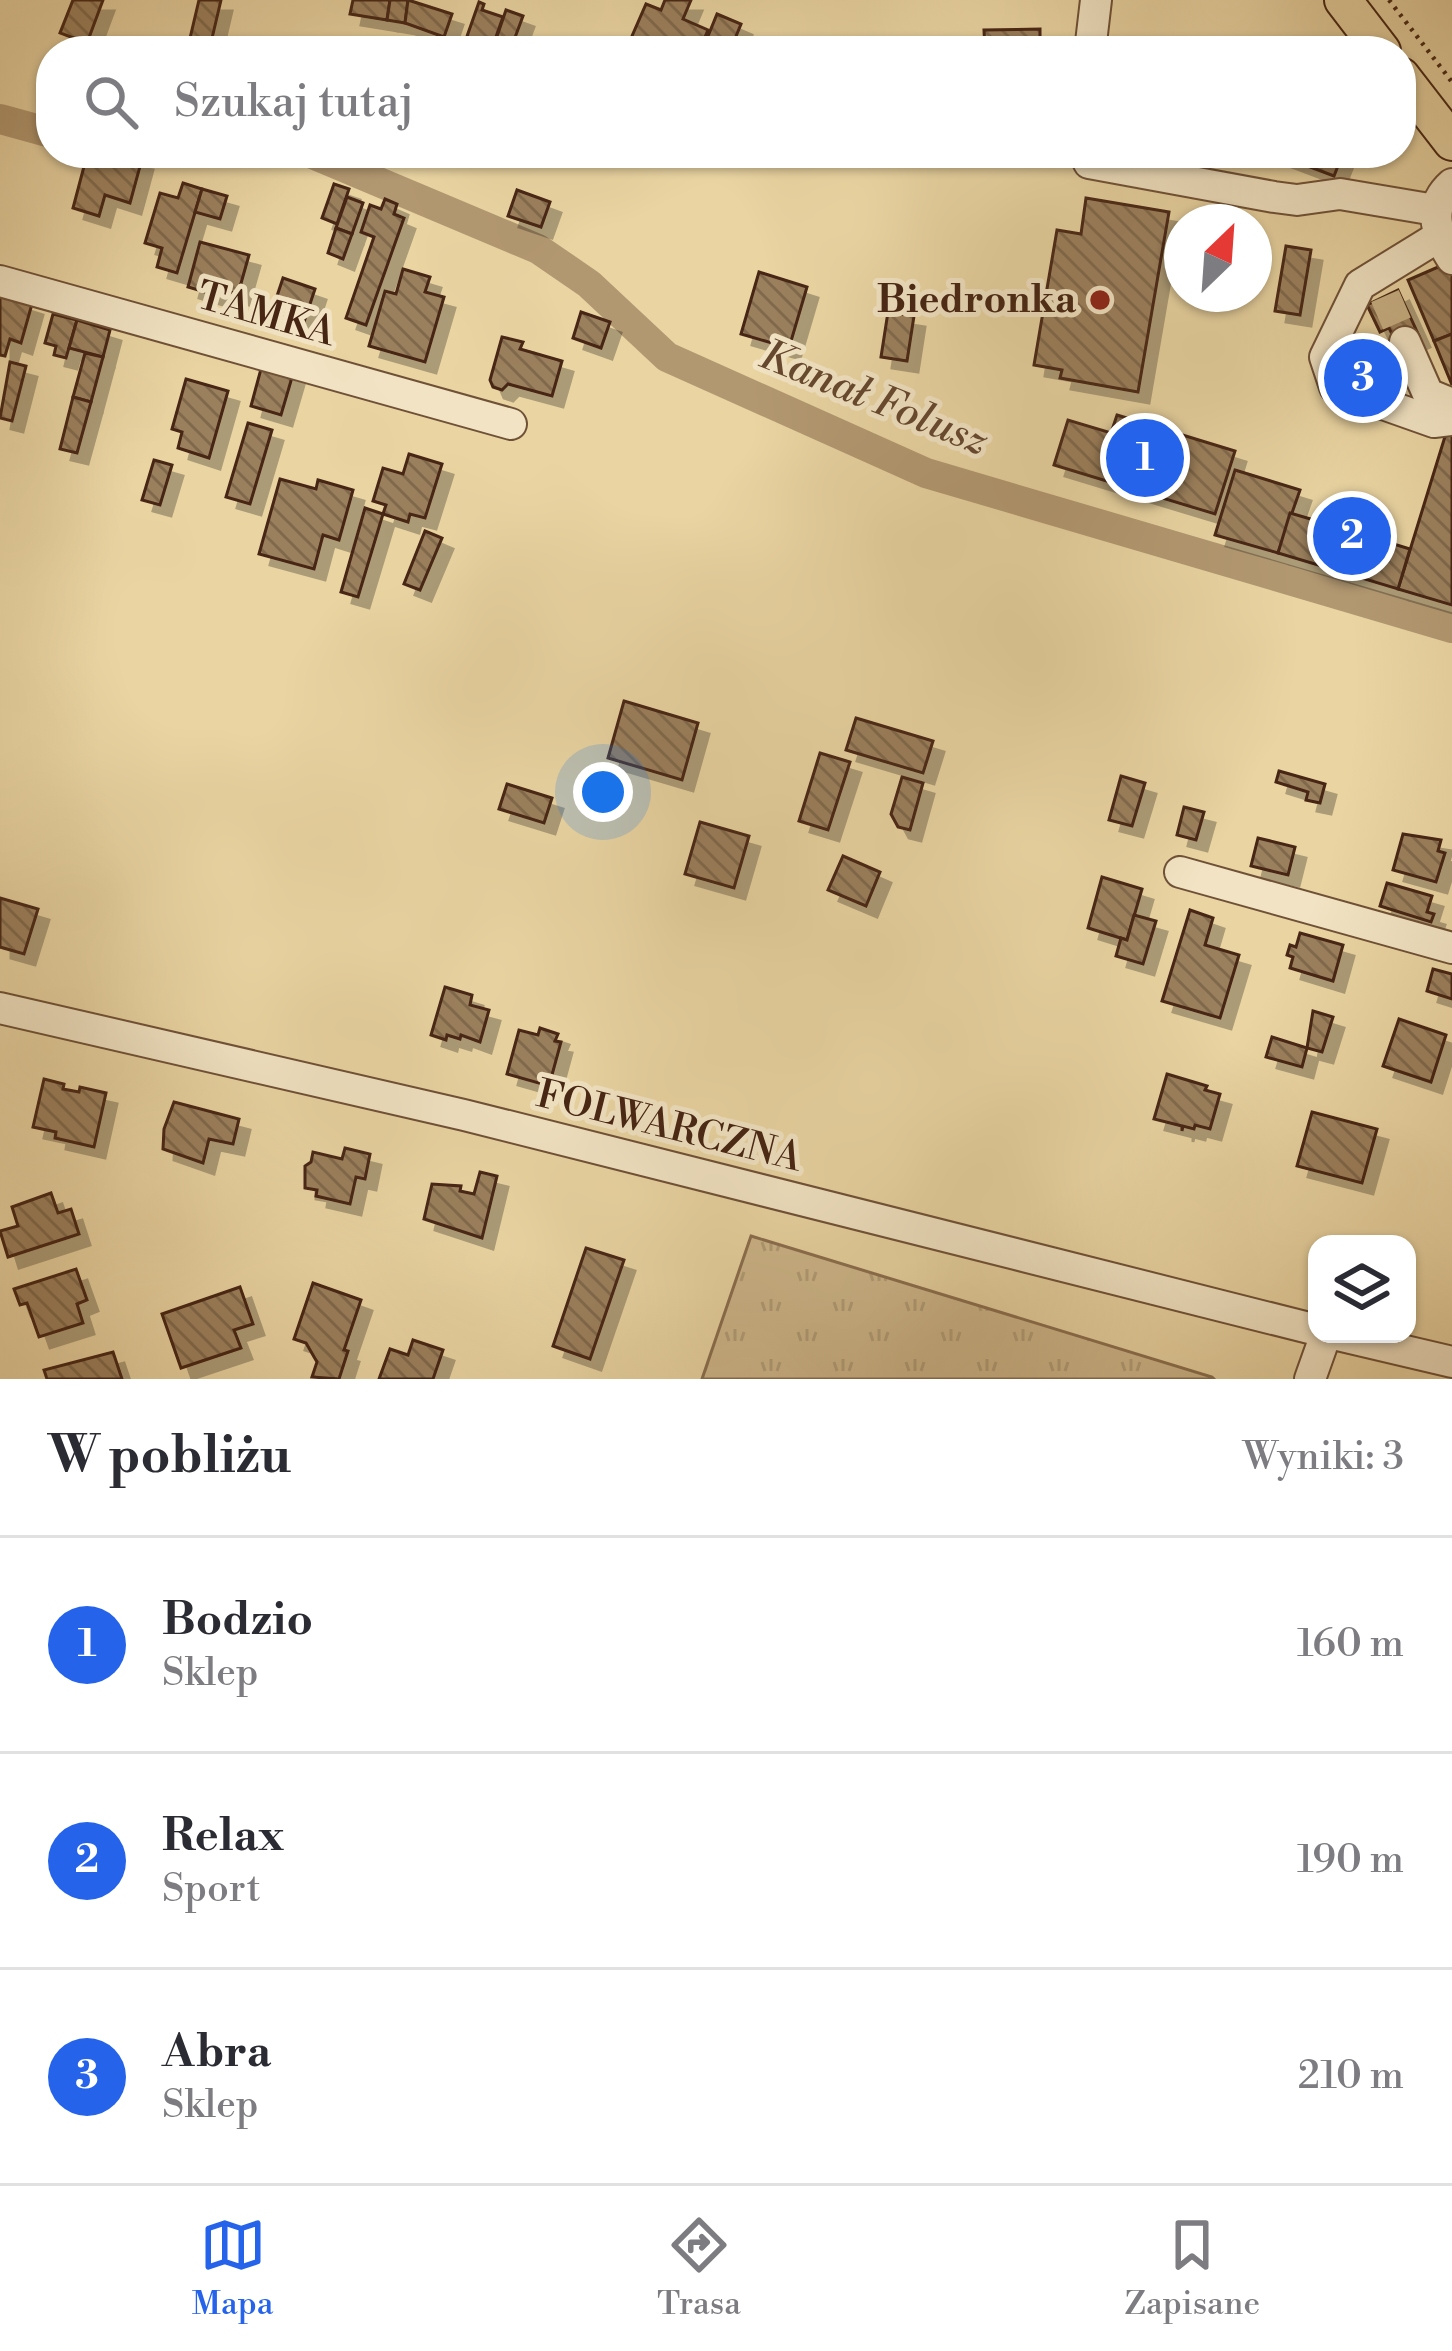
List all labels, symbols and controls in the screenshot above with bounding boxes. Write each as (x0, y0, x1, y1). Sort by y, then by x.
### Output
search box (36, 36, 1416, 168)
icon: search (78, 69, 144, 135)
text: Szukaj tutaj (174, 74, 414, 131)
north arrow (1164, 204, 1272, 312)
street label: TAMKA (191, 272, 342, 358)
place label: Biedronka (877, 276, 1077, 325)
marker: Biedronka (1087, 287, 1113, 313)
water label: Kanał Folusz (752, 329, 996, 469)
pin: 3 (1324, 333, 1402, 423)
pin: 1 (1106, 413, 1184, 503)
pin: 2 (1313, 491, 1391, 581)
your location (573, 762, 633, 822)
street label: FOLWARCZNA (531, 1070, 808, 1184)
map controls (1308, 1235, 1416, 1343)
button: layers (1308, 1235, 1416, 1343)
text: W pobliżu (48, 1425, 291, 1489)
text: Wyniki: 3 (1243, 1433, 1404, 1482)
text: Bodzio (162, 1592, 313, 1649)
text: 1 (78, 1620, 96, 1669)
text: 160 m (1297, 1620, 1404, 1669)
text: Sklep (162, 1649, 259, 1698)
text: Relax (162, 1808, 284, 1865)
text: 2 (75, 1836, 99, 1885)
text: 190 m (1297, 1836, 1404, 1885)
text: Sport (162, 1865, 261, 1914)
text: Abra (162, 2024, 271, 2081)
text: 3 (75, 2052, 99, 2101)
text: 210 m (1298, 2052, 1404, 2101)
text: Sklep (162, 2081, 259, 2130)
tab: Mapa (192, 2212, 273, 2325)
tab: Trasa (657, 2212, 741, 2325)
tab: Zapisane (1125, 2212, 1260, 2325)

